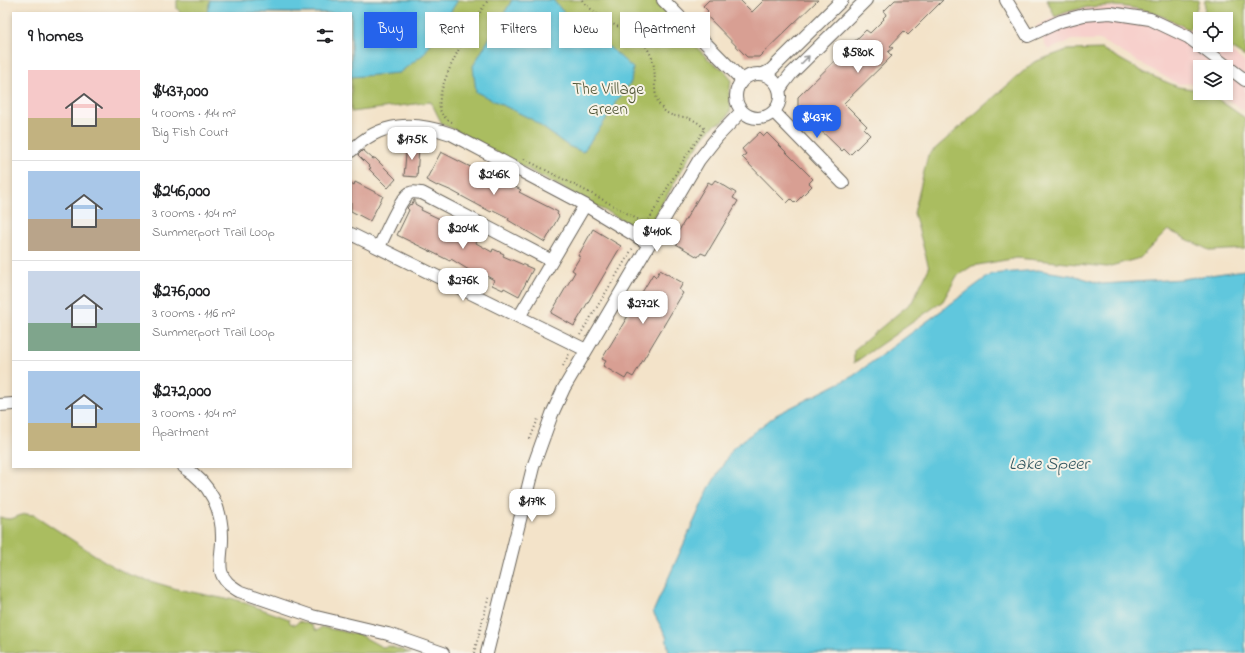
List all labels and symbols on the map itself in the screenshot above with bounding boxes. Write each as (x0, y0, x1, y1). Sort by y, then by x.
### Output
pin: $580K (830, 40, 886, 74)
one-way arrow (800, 55, 810, 65)
park label: The Village Green (572, 77, 644, 122)
pin: $437K (789, 105, 845, 139)
pin: $175K (384, 127, 440, 161)
pin: $246K (466, 162, 522, 196)
pin: $204K (435, 216, 491, 250)
pin: $410K (629, 219, 685, 253)
pin: $276K (435, 268, 491, 302)
pin: $272K (615, 291, 671, 325)
water label: Lake Speer (1009, 452, 1091, 478)
pin: $179K (504, 489, 560, 523)

